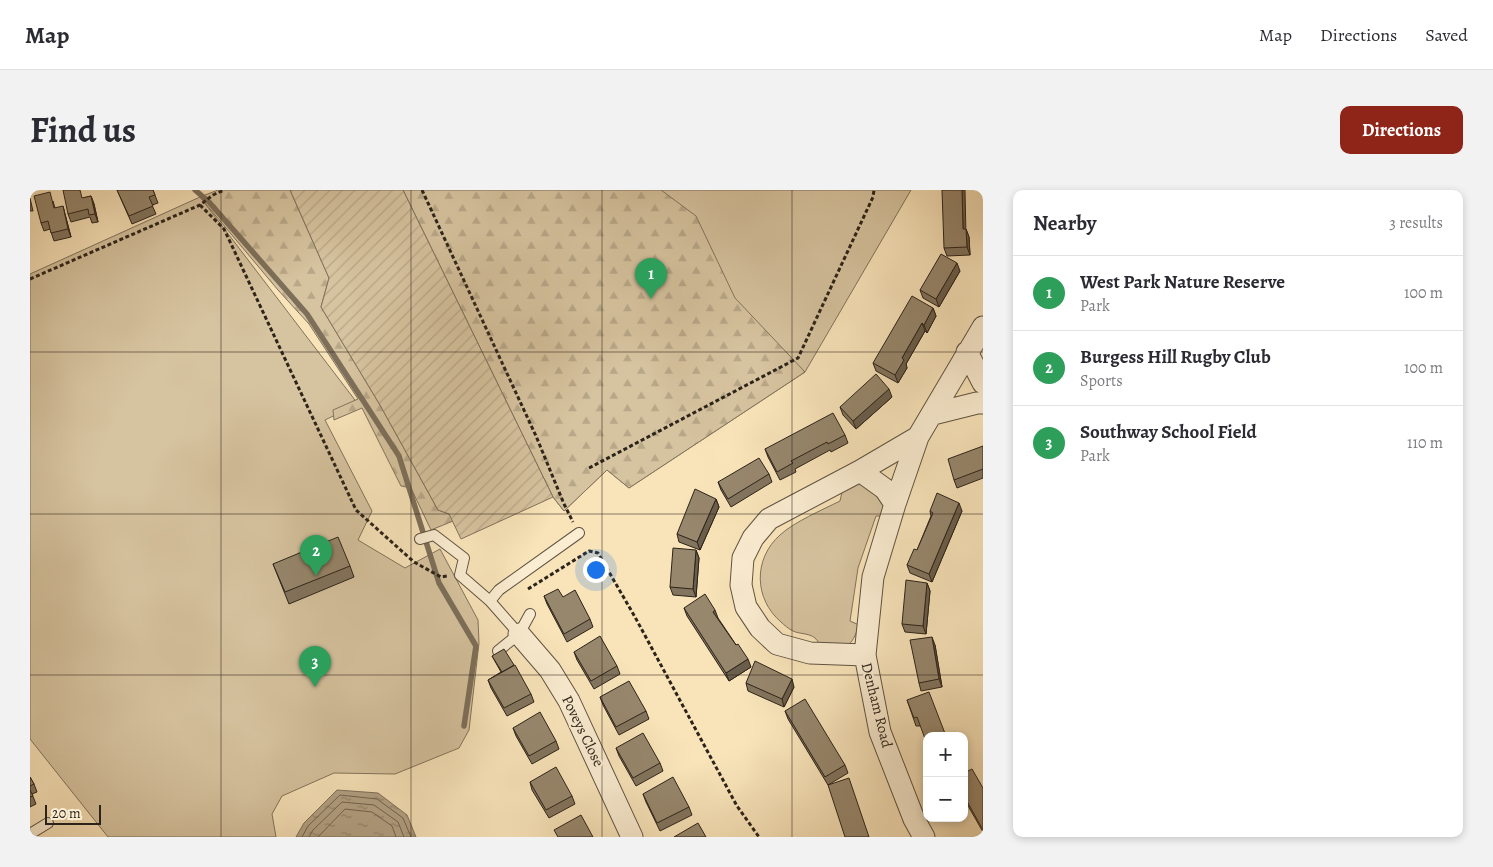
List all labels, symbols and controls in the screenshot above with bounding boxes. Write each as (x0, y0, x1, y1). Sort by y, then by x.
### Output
text: Map (25, 19, 69, 51)
text: Map (1259, 23, 1292, 47)
text: Directions (1320, 23, 1397, 47)
text: Saved (1425, 23, 1468, 47)
text: Find us (30, 106, 136, 154)
button: Directions (1340, 106, 1463, 154)
text: Nearby (1033, 209, 1096, 237)
text: 3 results (1389, 212, 1443, 234)
pin: 1 (635, 258, 667, 299)
text: West Park Nature Reserve (1080, 269, 1285, 295)
text: 1 (1046, 282, 1052, 304)
text: 100 m (1404, 282, 1443, 304)
text: Park (1080, 295, 1110, 317)
text: Burgess Hill Rugby Club (1080, 344, 1271, 370)
text: 2 (1045, 357, 1053, 379)
text: 100 m (1404, 357, 1443, 379)
text: Sports (1080, 370, 1123, 392)
text: Southway School Field (1080, 419, 1257, 445)
text: 3 (1046, 432, 1052, 454)
text: 110 m (1407, 432, 1443, 454)
text: Park (1080, 445, 1110, 467)
pin: 2 (300, 535, 332, 576)
your location (583, 557, 609, 583)
pin: 3 (299, 646, 331, 687)
street label: Denham Road (857, 660, 897, 751)
street label: Poveys Close (557, 692, 609, 770)
map controls (923, 732, 968, 822)
button: + (923, 732, 968, 777)
button: − (923, 777, 968, 822)
scale bar (45, 802, 101, 825)
text: 20 m (52, 804, 81, 823)

